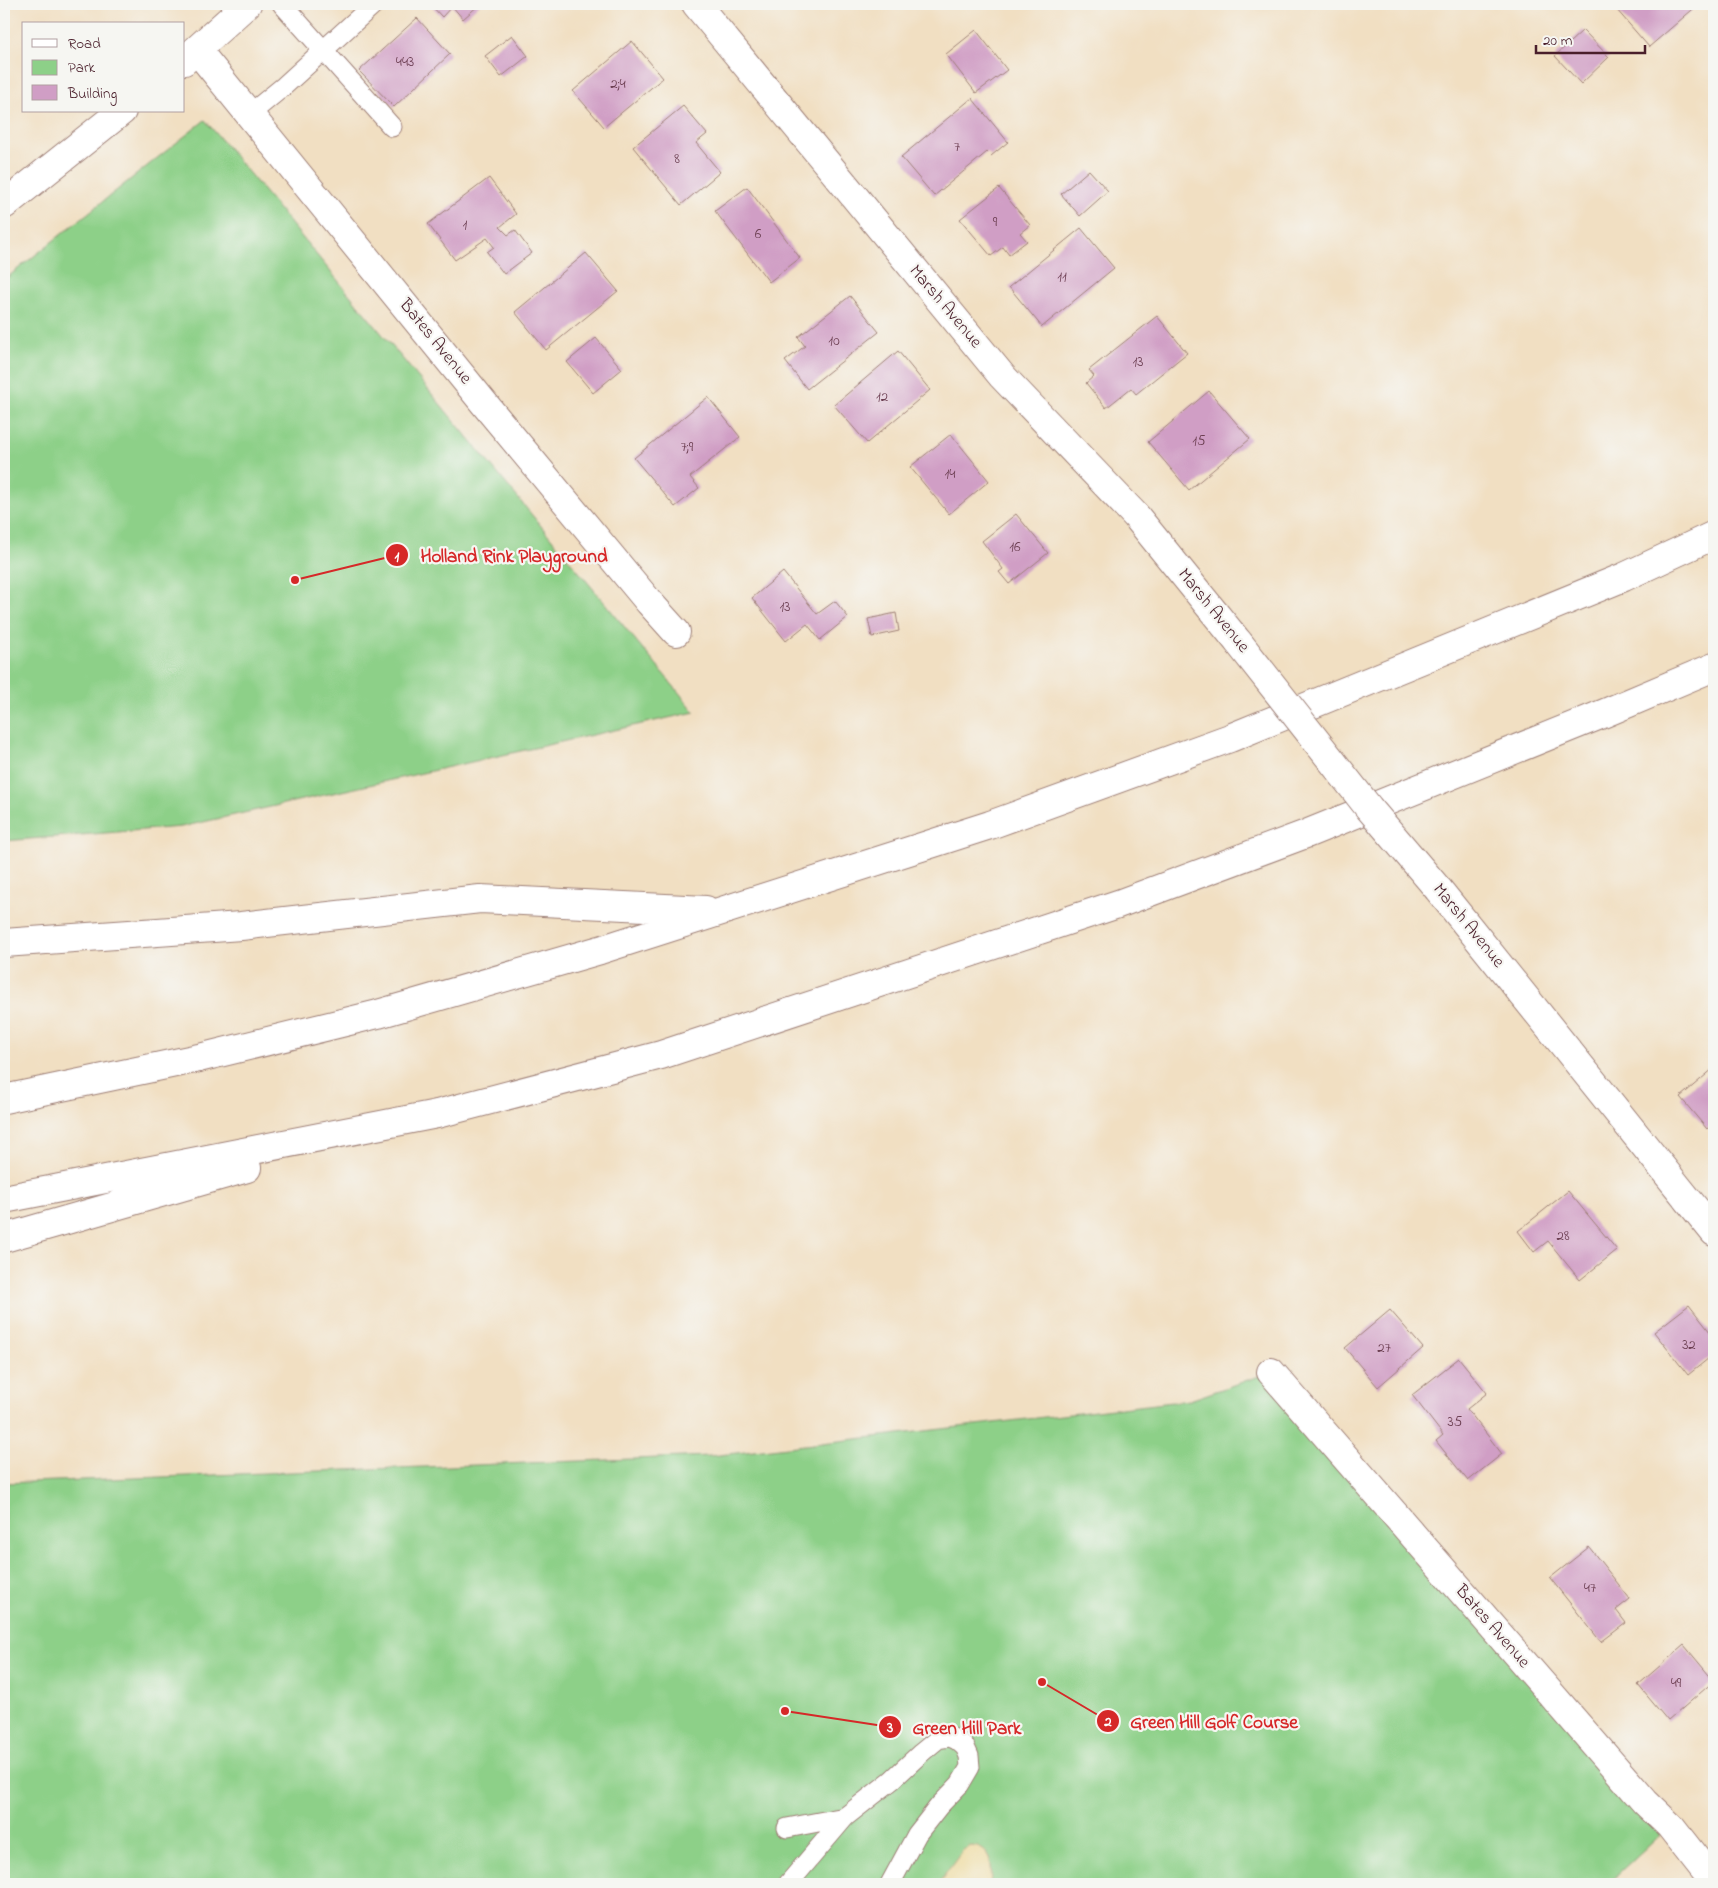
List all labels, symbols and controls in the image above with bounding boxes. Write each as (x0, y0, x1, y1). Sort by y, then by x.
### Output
legend (22, 22, 185, 112)
scale bar (1536, 22, 1644, 54)
text: 20 m (1543, 30, 1573, 52)
text: Road (68, 33, 101, 55)
house number: 443 (396, 51, 414, 73)
text: Park (68, 57, 96, 79)
house number: 2;4 (610, 73, 626, 95)
text: Building (67, 83, 117, 106)
house number: 7 (954, 136, 960, 158)
house number: 8 (674, 148, 680, 170)
house number: 9 (993, 211, 998, 233)
house number: 1 (463, 214, 468, 236)
house number: 6 (755, 223, 762, 245)
street label: Marsh Avenue (902, 259, 988, 355)
house number: 11 (1057, 266, 1067, 288)
street label: Bates Avenue (392, 293, 478, 391)
house number: 10 (828, 330, 840, 352)
house number: 13 (1133, 351, 1143, 373)
house number: 12 (876, 386, 889, 408)
house number: 15 (1192, 430, 1206, 452)
house number: 7;9 (681, 436, 694, 458)
house number: 14 (945, 463, 955, 485)
house number: 16 (1009, 536, 1021, 558)
callout: Holland Rink Playground (385, 538, 617, 572)
text: Holland Rink Playground (420, 544, 608, 573)
text: 1 (395, 546, 400, 568)
street label: Marsh Avenue (1171, 563, 1256, 660)
house number: 13 (780, 596, 790, 618)
street label: Marsh Avenue (1426, 878, 1511, 975)
house number: 28 (1556, 1225, 1570, 1247)
house number: 32 (1682, 1334, 1696, 1356)
house number: 27 (1377, 1337, 1391, 1359)
house number: 35 (1448, 1411, 1463, 1433)
house number: 47 (1584, 1577, 1596, 1599)
street label: Bates Avenue (1448, 1579, 1536, 1675)
house number: 49 (1671, 1672, 1682, 1694)
callout: Green Hill Golf Course (1095, 1704, 1308, 1738)
callout: Green Hill Park (878, 1710, 1032, 1744)
text: Green Hill Golf Course (1130, 1710, 1298, 1737)
text: 2 (1103, 1711, 1112, 1733)
text: Green Hill Park (913, 1716, 1022, 1743)
text: 3 (886, 1717, 893, 1739)

